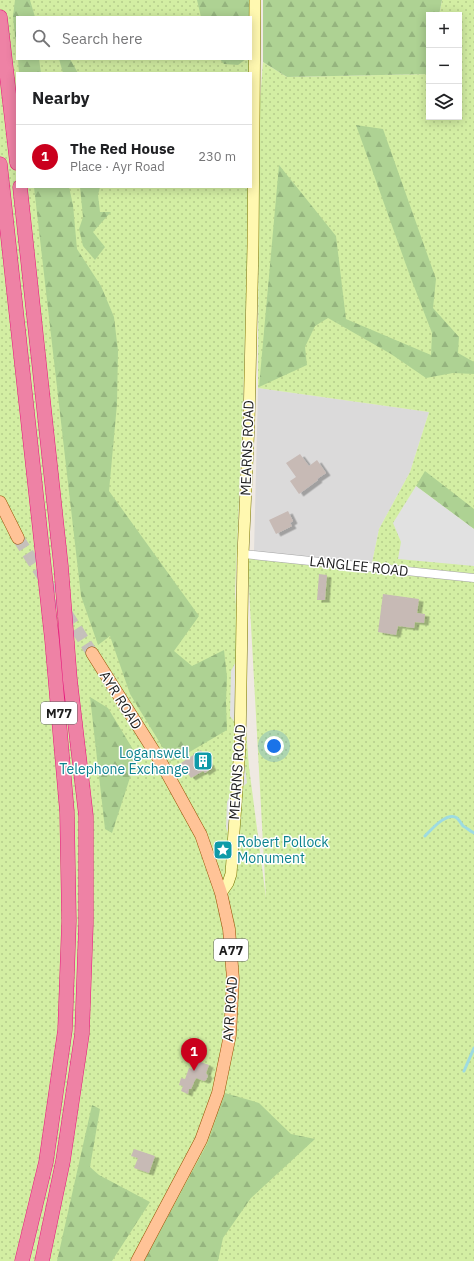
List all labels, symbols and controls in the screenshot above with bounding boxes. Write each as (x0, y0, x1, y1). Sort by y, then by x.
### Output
map controls (426, 12, 462, 120)
button: + (426, 12, 462, 48)
search box (16, 16, 252, 60)
icon: search (30, 27, 52, 49)
text: Search here (62, 29, 142, 48)
button: − (426, 48, 462, 84)
button: layers (426, 84, 462, 120)
text: Nearby (32, 87, 90, 109)
text: The Red House (70, 139, 175, 158)
text: 1 (41, 148, 49, 165)
text: 230 m (198, 148, 236, 165)
text: Place · Ayr Road (70, 158, 165, 175)
street label: MEARNS ROAD (236, 400, 258, 496)
street label: LANGLEE ROAD (309, 552, 409, 580)
street label: AYR ROAD (96, 667, 146, 733)
road number: M77 (41, 702, 77, 724)
street label: MEARNS ROAD (225, 724, 249, 820)
your location (264, 736, 284, 756)
place label: Loganswell Telephone Exchange (59, 744, 189, 778)
building icon: Loganswell Telephone Exchange (192, 750, 214, 772)
place label: Robert Pollock Monument (237, 833, 329, 867)
place icon: Robert Pollock Monument (212, 839, 234, 861)
road number: A77 (214, 939, 248, 961)
street label: AYR ROAD (219, 976, 241, 1042)
pin: 1 (181, 1038, 207, 1071)

